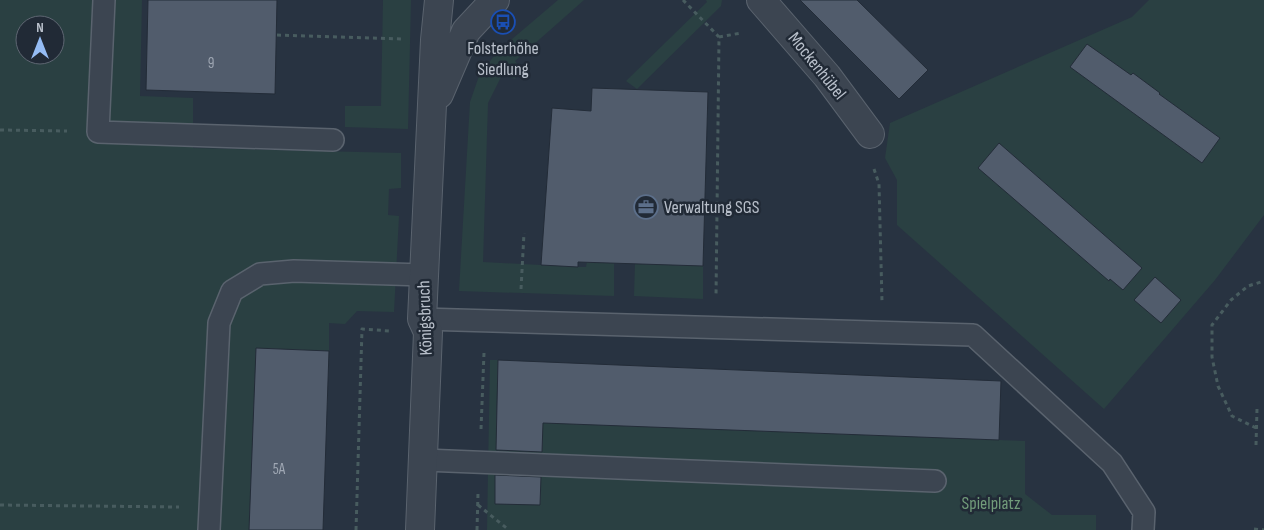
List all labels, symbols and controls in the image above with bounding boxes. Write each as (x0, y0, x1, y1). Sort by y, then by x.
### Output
bus stop icon: Folsterhöhe Siedlung (490, 9, 516, 35)
north arrow (15, 15, 65, 65)
text: N (36, 19, 44, 36)
street label: Mockenhübel (784, 28, 850, 104)
place label: Folsterhöhe Siedlung (467, 38, 539, 80)
house number: 9 (208, 54, 214, 73)
office icon: Verwaltung SGS (633, 194, 659, 220)
place label: Verwaltung SGS (664, 197, 760, 218)
street label: Königsbruch (413, 280, 437, 356)
house number: 5A (273, 460, 286, 479)
park label: Spielplatz (962, 493, 1021, 514)

